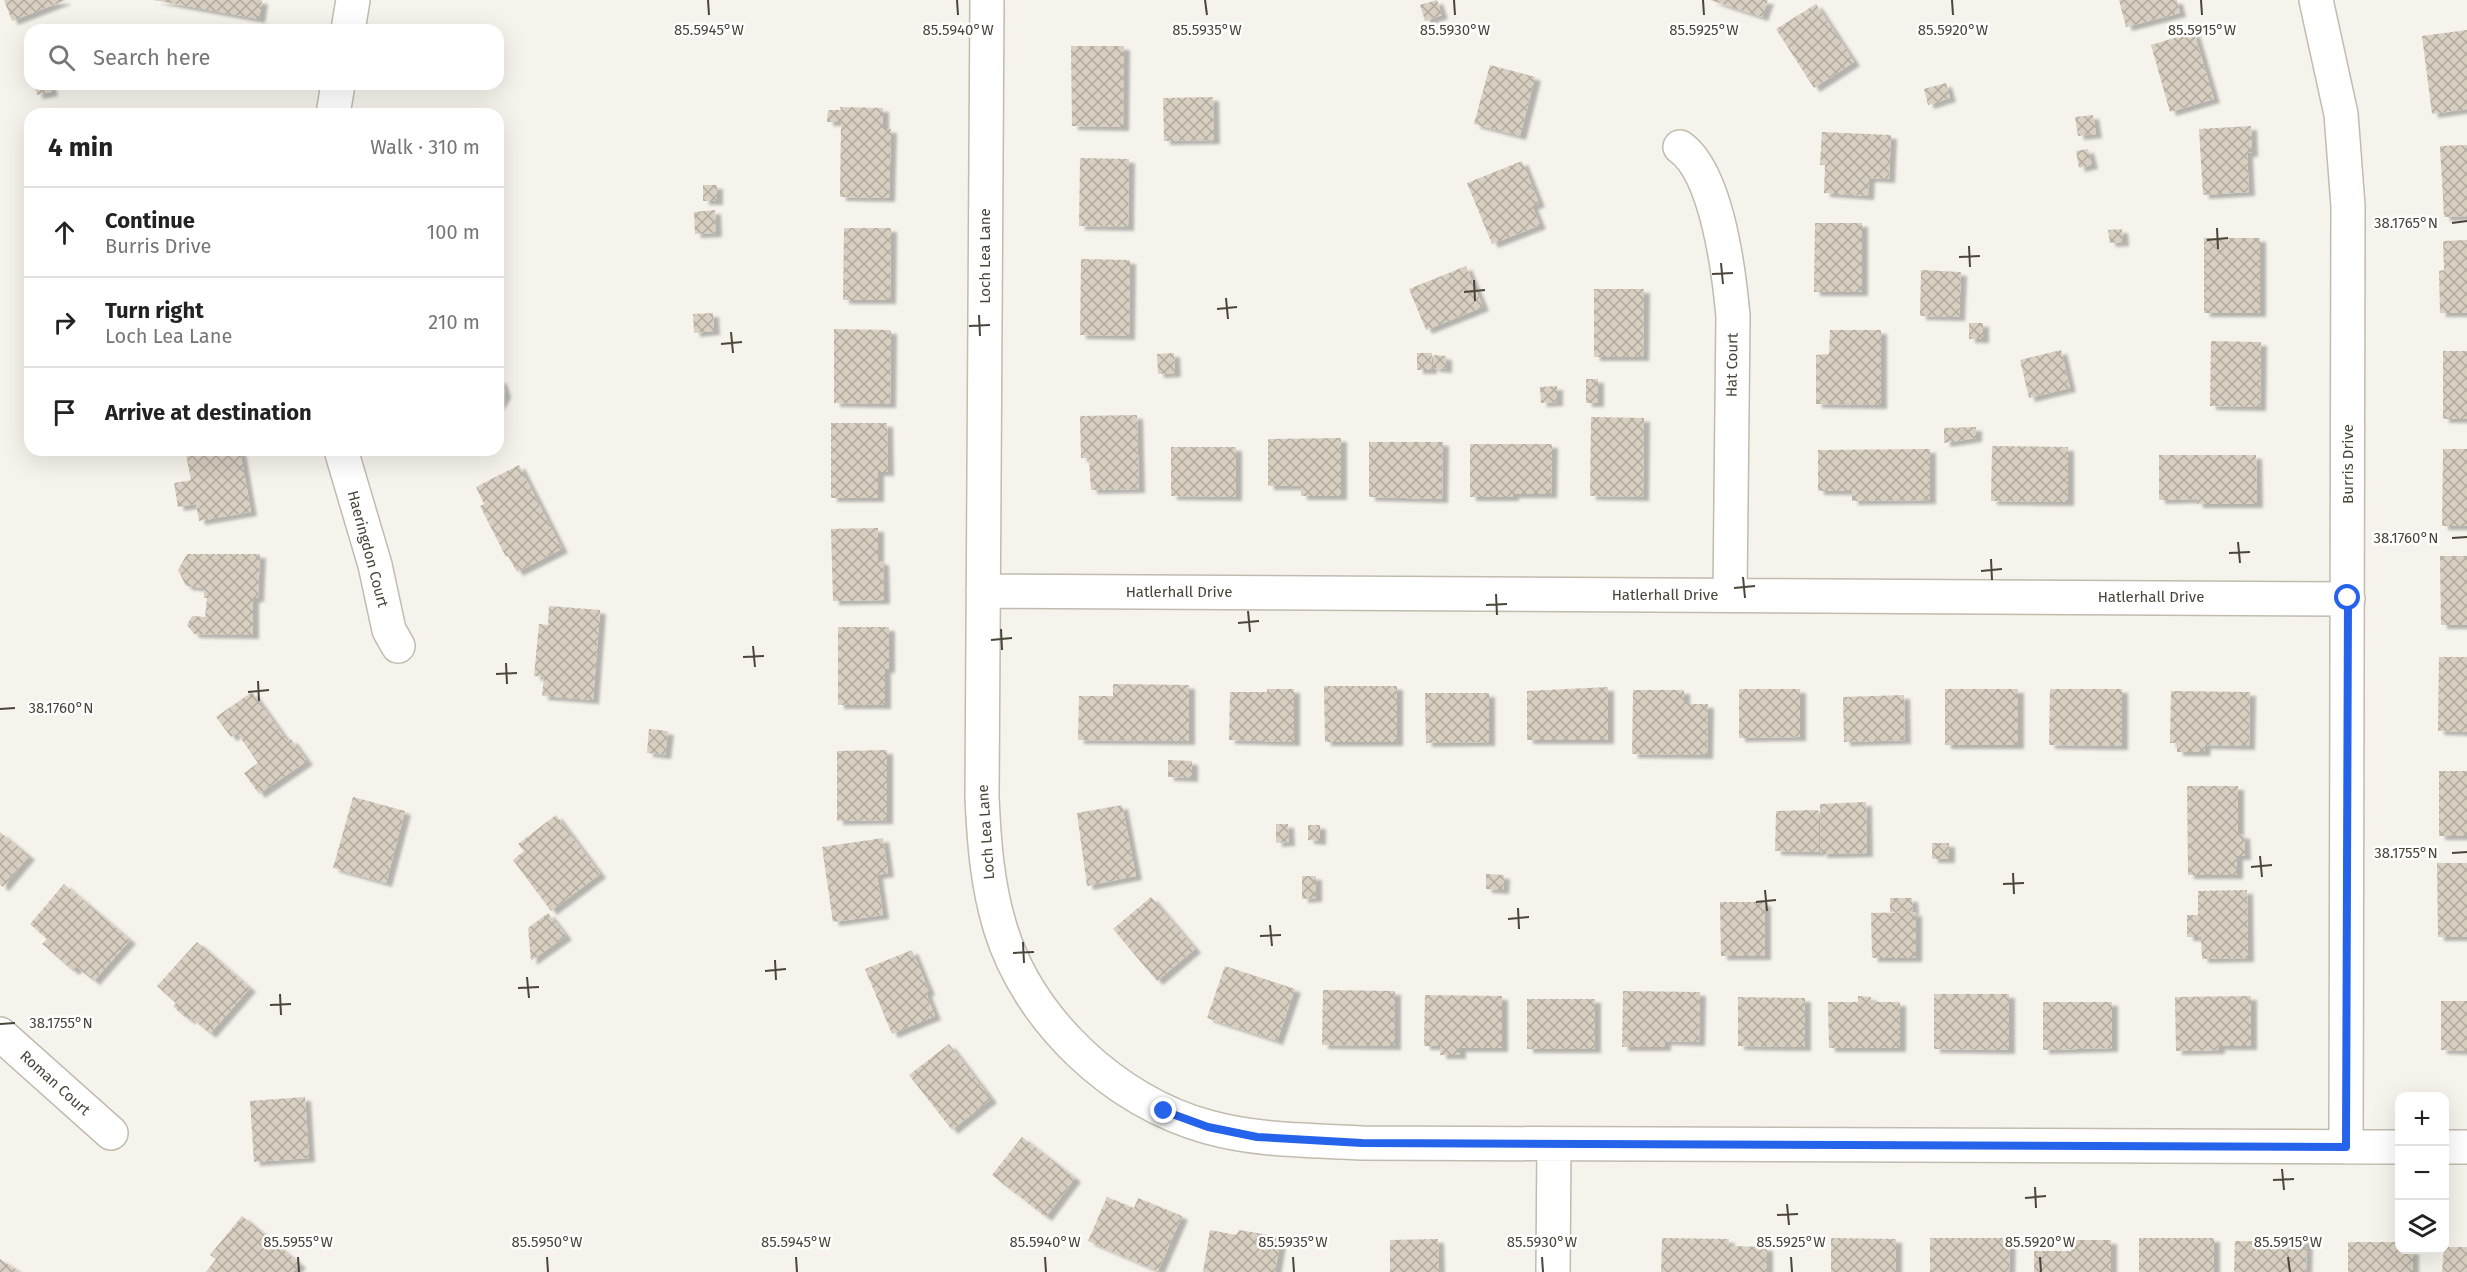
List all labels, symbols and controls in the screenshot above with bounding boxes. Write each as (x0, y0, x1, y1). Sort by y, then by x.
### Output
text: 85.5945°W (674, 21, 745, 39)
text: 85.5940°W (922, 21, 994, 39)
text: 85.5935°W (1172, 21, 1242, 39)
text: 85.5930°W (1420, 21, 1491, 39)
text: 85.5925°W (1669, 21, 1739, 39)
text: 85.5920°W (1918, 21, 1989, 39)
text: 85.5915°W (2168, 21, 2237, 39)
search box (24, 24, 504, 90)
icon: search (45, 41, 78, 74)
text: Search here (93, 44, 211, 71)
text: 4 min (48, 132, 113, 163)
text: Walk · 310 m (370, 135, 480, 159)
text: Continue (105, 207, 195, 234)
street label: Loch Lea Lane (976, 208, 994, 304)
text: 38.1765°N (2374, 214, 2438, 232)
icon: ahead (48, 216, 81, 249)
text: 100 m (427, 220, 480, 244)
text: Burris Drive (105, 234, 211, 258)
text: Turn right (105, 297, 204, 324)
icon: right (48, 306, 81, 339)
text: 210 m (428, 310, 480, 334)
text: Loch Lea Lane (105, 324, 232, 348)
street label: Hat Court (1722, 332, 1742, 397)
icon: arrive (48, 396, 81, 429)
text: Arrive at destination (105, 399, 312, 426)
street label: Burris Drive (2339, 424, 2357, 504)
street label: Haeringdon Court (344, 489, 392, 610)
text: 38.1760°N (2373, 529, 2439, 547)
street label: Hatlerhall Drive (1126, 583, 1232, 601)
route start (2334, 584, 2360, 610)
street label: Hatlerhall Drive (1612, 586, 1718, 604)
street label: Hatlerhall Drive (2098, 588, 2204, 606)
text: 38.1760°N (28, 699, 94, 717)
street label: Loch Lea Lane (974, 784, 998, 880)
text: 38.1755°N (2374, 844, 2438, 862)
text: 38.1755°N (29, 1014, 93, 1032)
street label: Roman Court (16, 1047, 94, 1120)
map controls (2395, 1092, 2449, 1254)
button: + (2395, 1092, 2449, 1146)
route end (1150, 1097, 1176, 1123)
button: − (2395, 1146, 2449, 1200)
button: layers (2395, 1200, 2449, 1254)
text: 85.5955°W (263, 1233, 333, 1251)
text: 85.5950°W (512, 1233, 583, 1251)
text: 85.5945°W (761, 1233, 832, 1251)
text: 85.5940°W (1009, 1233, 1081, 1251)
text: 85.5935°W (1258, 1233, 1328, 1251)
text: 85.5930°W (1507, 1233, 1578, 1251)
text: 85.5925°W (1756, 1233, 1826, 1251)
text: 85.5920°W (2005, 1233, 2076, 1251)
text: 85.5915°W (2254, 1233, 2323, 1251)

